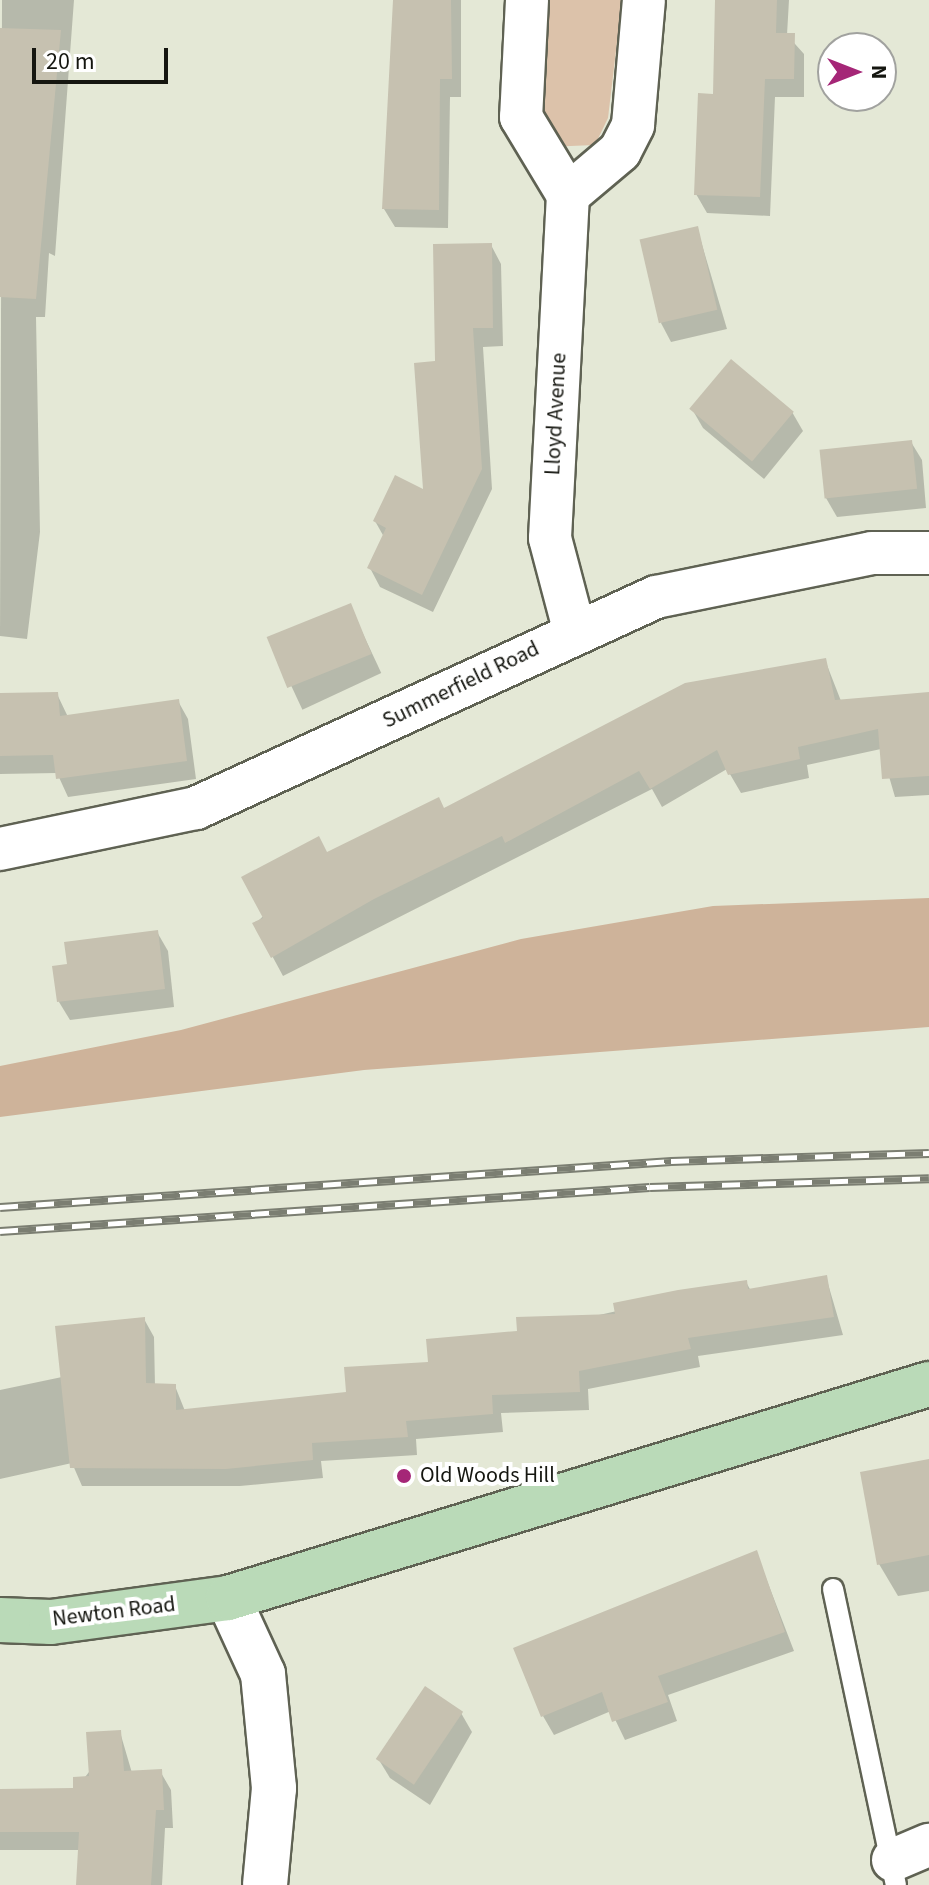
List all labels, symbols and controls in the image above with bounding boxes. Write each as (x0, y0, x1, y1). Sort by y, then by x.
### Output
scale bar (36, 32, 172, 82)
north arrow (817, 32, 897, 112)
text: 20 m (46, 44, 95, 79)
text: N (863, 65, 895, 79)
street label: Lloyd Avenue (540, 352, 572, 476)
street label: Summerfield Road (378, 636, 544, 734)
place label: Old Woods Hill (420, 1463, 555, 1489)
marker: Old Woods Hill (395, 1467, 413, 1485)
street label: Newton Road (51, 1591, 177, 1633)

